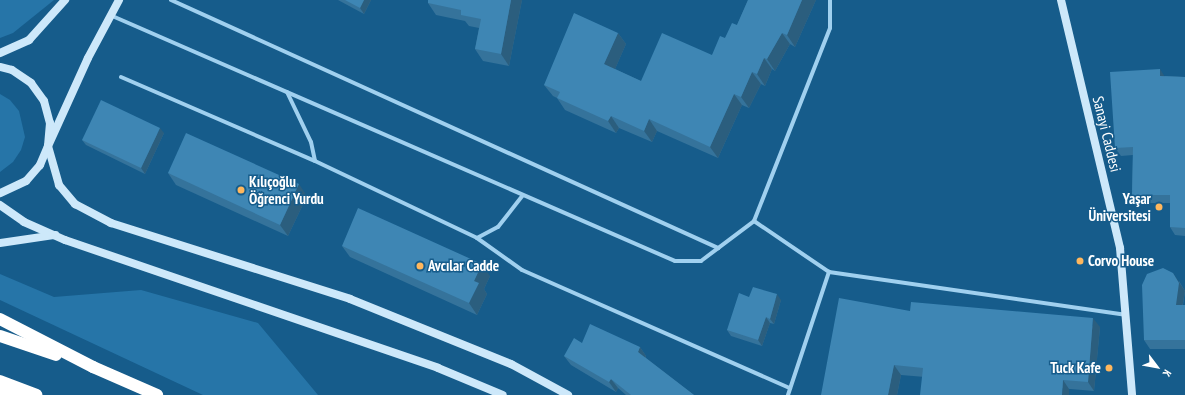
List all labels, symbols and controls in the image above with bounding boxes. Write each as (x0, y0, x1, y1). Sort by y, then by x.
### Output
street label: Sanayi Caddesi (1089, 94, 1125, 174)
place label: Kılıçoğlu Öğrenci Yurdu (249, 172, 324, 207)
marker: Kılıçoğlu Öğrenci Yurdu (236, 185, 246, 195)
place label: Yaşar Üniversitesi (1088, 189, 1151, 224)
marker: Yaşar Üniversitesi (1154, 202, 1164, 212)
place label: Corvo House (1088, 252, 1154, 270)
marker: Corvo House (1075, 256, 1085, 266)
place label: Avcılar Cadde (428, 257, 499, 275)
marker: Avcılar Cadde (415, 261, 425, 271)
north arrow (1137, 347, 1177, 387)
place label: Tuck Kafe (1050, 359, 1101, 377)
marker: Tuck Kafe (1104, 363, 1114, 373)
text: K (1160, 367, 1175, 379)

